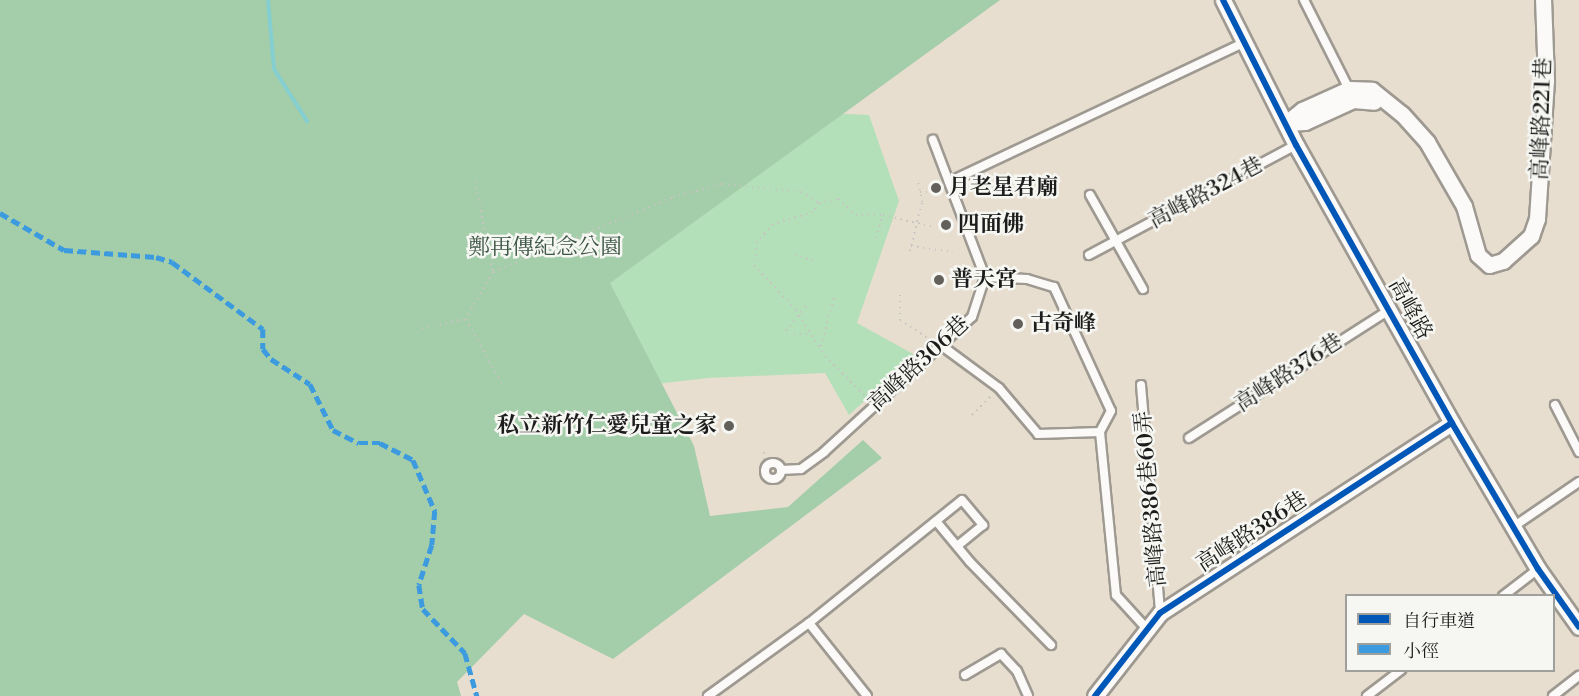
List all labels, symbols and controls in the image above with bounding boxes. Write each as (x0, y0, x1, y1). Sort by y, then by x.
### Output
street label: 高峰路221巷 (1527, 57, 1557, 181)
street label: 高峰路324巷 (1144, 152, 1268, 234)
place label: 月老星君廟 (948, 175, 1058, 201)
marker: 月老星君廟 (929, 181, 943, 195)
place label: 四面佛 (958, 212, 1024, 238)
marker: 四面佛 (939, 218, 953, 232)
park label: 鄭再傳紀念公園 (468, 235, 622, 261)
place label: 普天宮 (951, 267, 1017, 293)
marker: 普天宮 (932, 273, 946, 287)
street label: 高峰路 (1382, 274, 1438, 344)
street label: 高峰路306巷 (863, 311, 975, 417)
place label: 古奇峰 (1030, 311, 1096, 337)
marker: 古奇峰 (1011, 317, 1025, 331)
street label: 高峰路376巷 (1230, 328, 1348, 418)
street label: 高峰路386巷60弄 (1130, 410, 1172, 588)
place label: 私立新竹仁愛兒童之家 (497, 413, 717, 439)
marker: 私立新竹仁愛兒童之家 (722, 419, 736, 433)
street label: 高峰路386巷 (1192, 486, 1312, 578)
legend (1345, 594, 1555, 672)
text: 自行車道 (1403, 610, 1475, 633)
text: 小徑 (1403, 640, 1439, 663)

